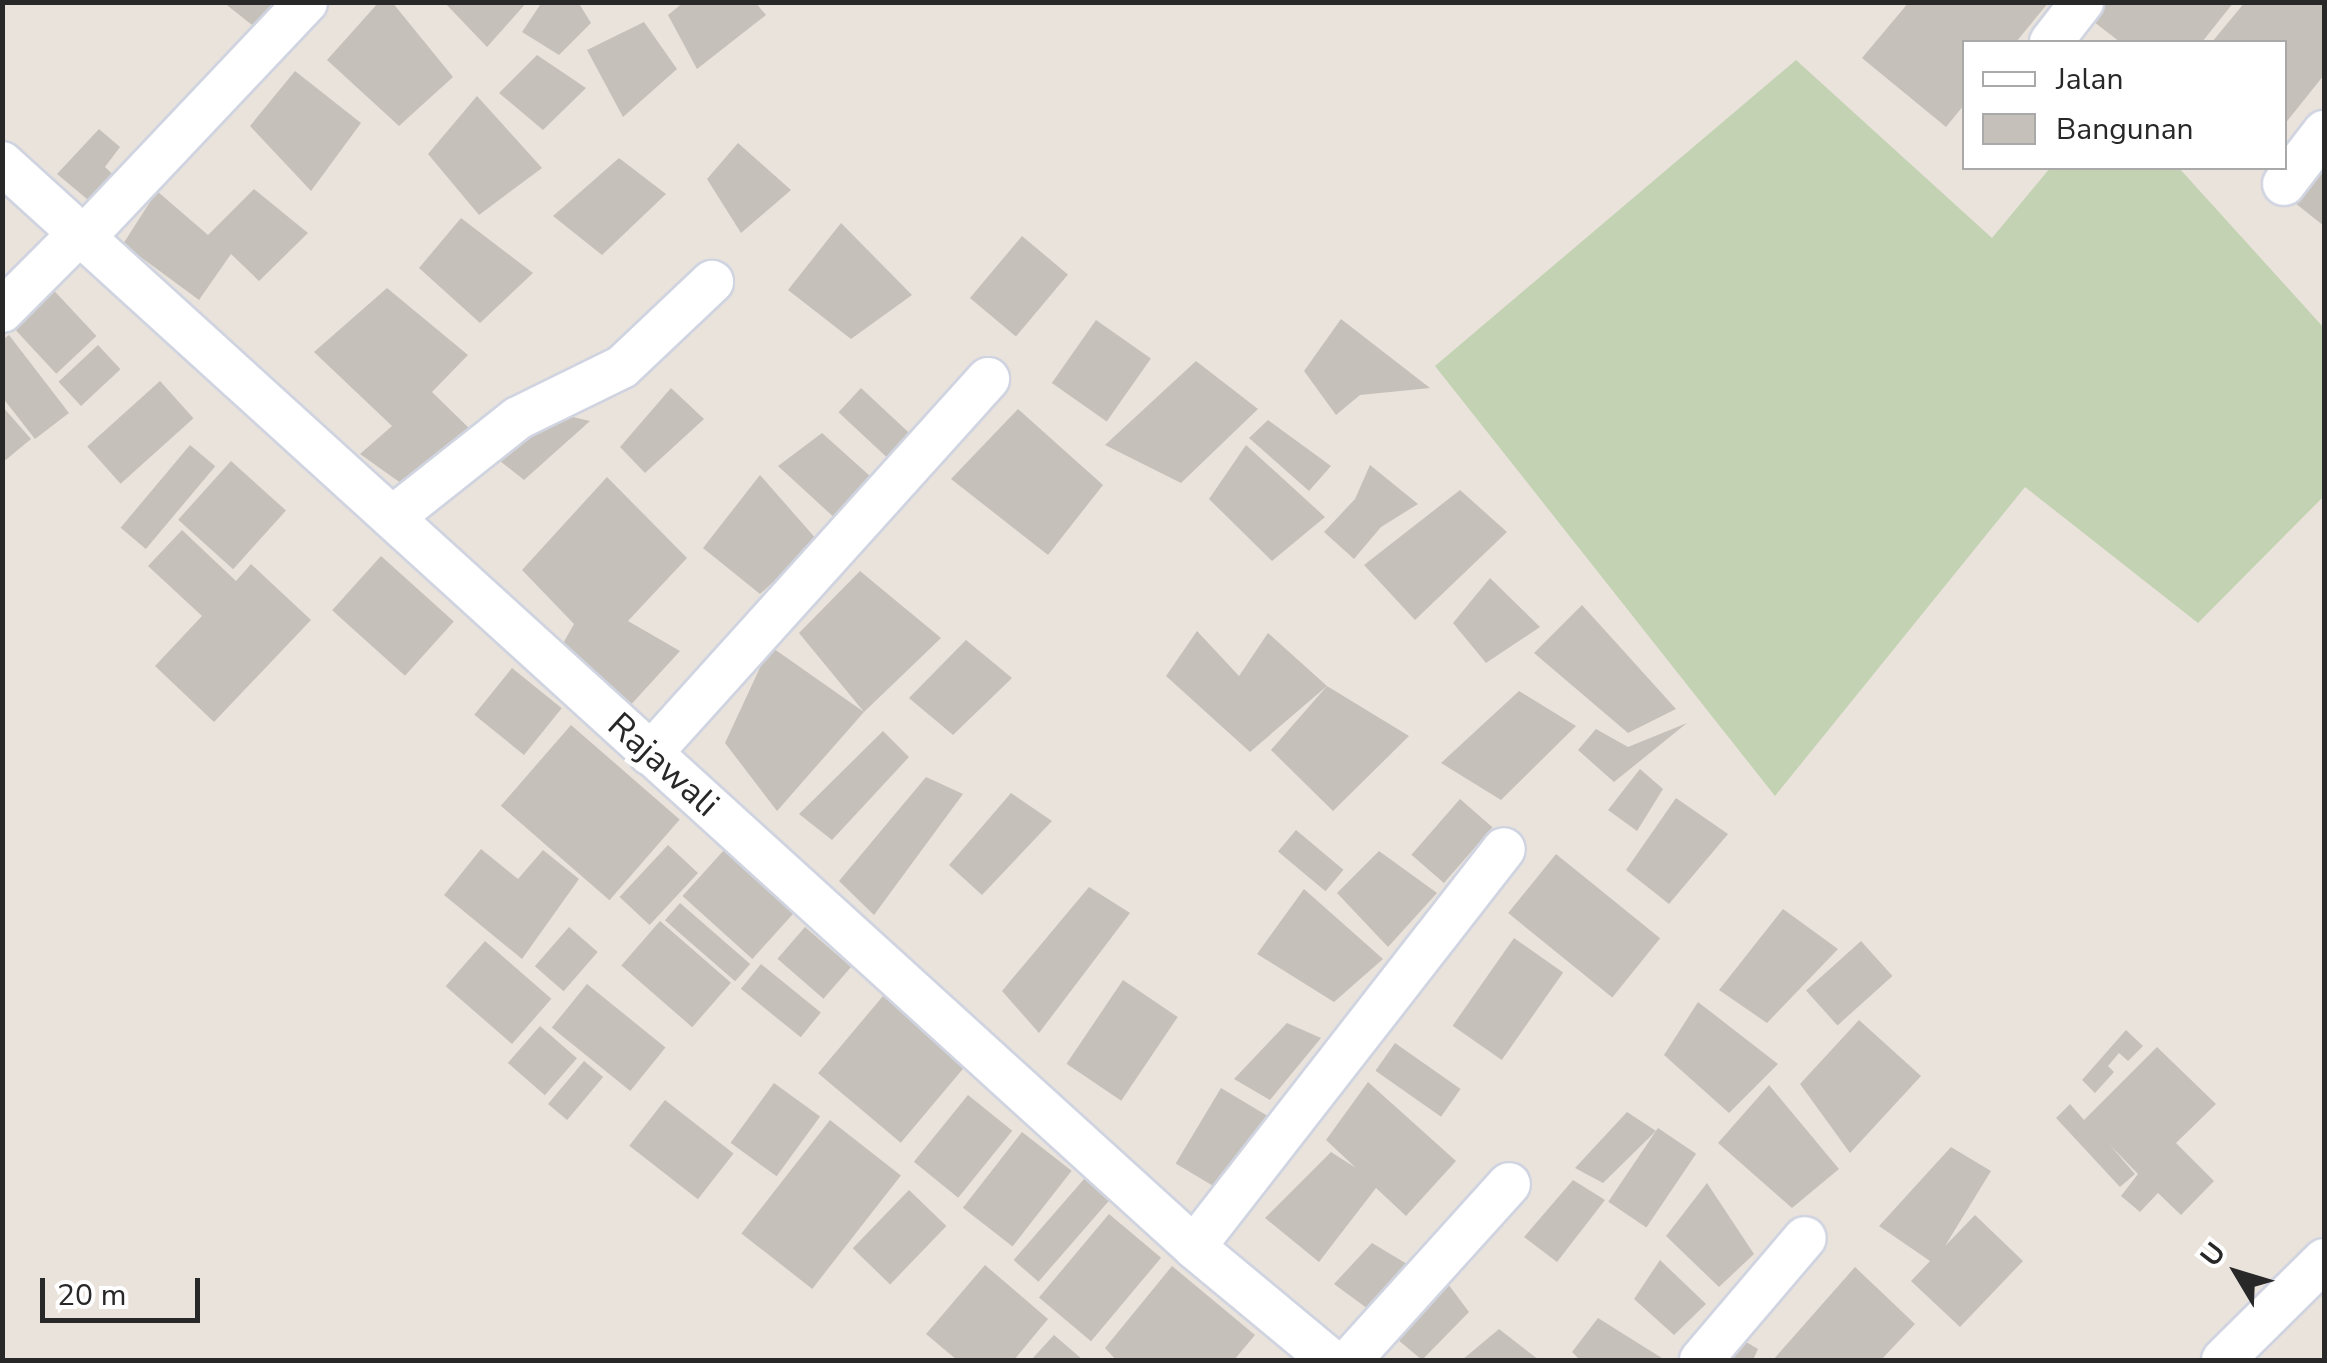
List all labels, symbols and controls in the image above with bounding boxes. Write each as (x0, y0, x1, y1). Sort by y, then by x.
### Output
legend (1962, 40, 2287, 170)
text: Jalan (2056, 59, 2123, 100)
text: Bangunan (2056, 109, 2194, 150)
street label: Rajawali (599, 704, 727, 826)
north arrow (2187, 1223, 2287, 1323)
text: U (2192, 1235, 2235, 1274)
scale bar (45, 1258, 205, 1320)
text: 20 m (57, 1275, 126, 1316)

